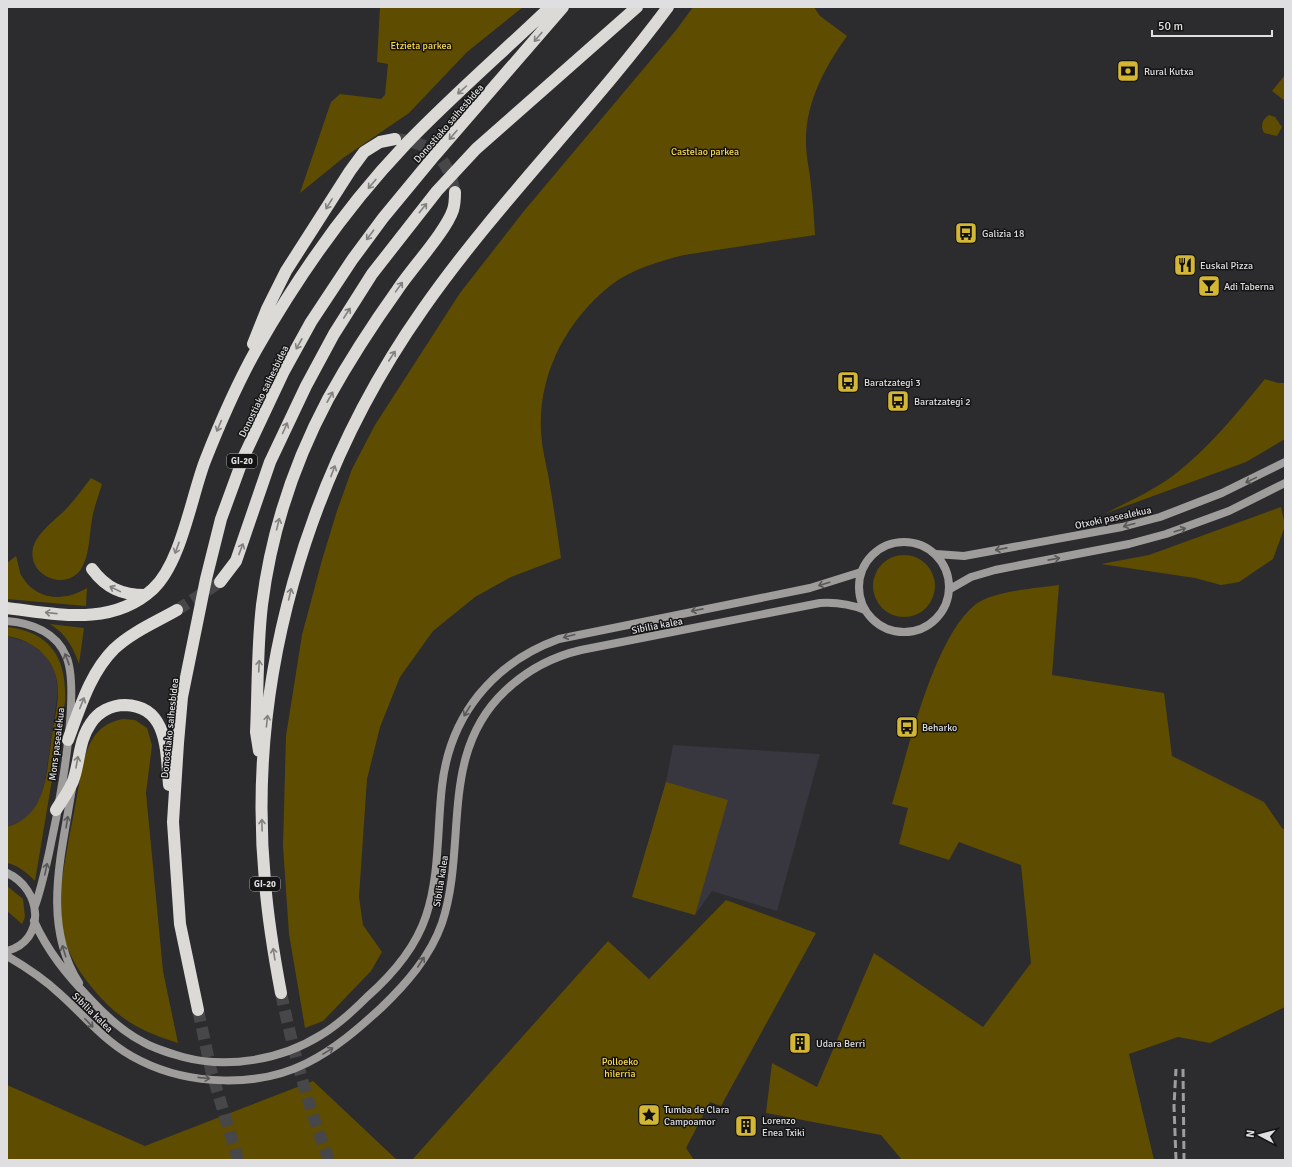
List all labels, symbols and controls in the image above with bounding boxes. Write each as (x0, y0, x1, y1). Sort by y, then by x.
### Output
scale bar (1152, 12, 1272, 38)
text: 50 m (1158, 19, 1183, 34)
one-way arrow (534, 32, 543, 42)
park label: Etzieta parkea (390, 40, 452, 52)
bank icon: Rural Kutxa (1115, 58, 1141, 84)
place label: Rural Kutxa (1144, 66, 1194, 78)
street label: Donostiako saihesbidea (411, 82, 486, 166)
one-way arrow (456, 86, 467, 95)
one-way arrow (448, 130, 458, 140)
park label: Castelao parkea (671, 146, 739, 158)
one-way arrow (367, 179, 376, 190)
one-way arrow (325, 198, 333, 209)
one-way arrow (418, 202, 427, 213)
bus stop icon: Galizia 18 (953, 220, 979, 246)
place label: Galizia 18 (982, 228, 1024, 240)
one-way arrow (366, 230, 374, 241)
restaurant icon: Euskal Pizza (1172, 252, 1198, 278)
place label: Euskal Pizza (1200, 260, 1253, 272)
bar icon: Adi Taberna (1196, 273, 1222, 299)
place label: Adi Taberna (1224, 281, 1274, 293)
one-way arrow (395, 282, 403, 293)
one-way arrow (344, 307, 352, 319)
one-way arrow (295, 338, 303, 350)
street label: Donostiako saihesbidea (236, 344, 291, 439)
one-way arrow (388, 351, 396, 362)
bus stop icon: Baratzategi 3 (835, 369, 861, 395)
place label: Baratzategi 3 (864, 377, 921, 389)
bus stop icon: Baratzategi 2 (885, 388, 911, 414)
one-way arrow (326, 391, 334, 403)
place label: Baratzategi 2 (914, 396, 971, 408)
one-way arrow (215, 419, 223, 431)
one-way arrow (282, 422, 290, 434)
road number: GI-20 (227, 454, 257, 468)
one-way arrow (329, 465, 337, 477)
one-way arrow (1245, 477, 1257, 484)
street label: Otxoki pasealekua (1074, 504, 1152, 532)
one-way arrow (275, 517, 283, 530)
one-way arrow (1123, 522, 1136, 529)
one-way arrow (1174, 525, 1186, 533)
one-way arrow (172, 542, 180, 554)
one-way arrow (237, 544, 245, 556)
one-way arrow (995, 545, 1008, 553)
one-way arrow (1047, 555, 1060, 563)
one-way arrow (818, 581, 831, 588)
one-way arrow (109, 585, 121, 592)
one-way arrow (287, 588, 295, 601)
one-way arrow (690, 607, 703, 615)
one-way arrow (45, 609, 58, 617)
street label: Sibilia kalea (630, 615, 684, 637)
one-way arrow (563, 633, 576, 640)
one-way arrow (63, 653, 70, 666)
one-way arrow (255, 660, 262, 673)
street label: Donostiako saihesbidea (159, 677, 181, 779)
one-way arrow (79, 698, 86, 710)
one-way arrow (463, 705, 471, 717)
street label: Mons pasealekua (47, 707, 67, 781)
bus stop icon: Beharko (894, 714, 920, 740)
one-way arrow (263, 715, 270, 728)
place label: Beharko (922, 722, 957, 734)
one-way arrow (73, 756, 81, 769)
one-way arrow (63, 816, 71, 829)
one-way arrow (258, 819, 266, 832)
street label: Sibilia kalea (431, 854, 451, 908)
one-way arrow (42, 863, 50, 876)
road number: GI-20 (250, 877, 280, 891)
one-way arrow (60, 944, 67, 957)
one-way arrow (270, 948, 278, 961)
one-way arrow (418, 956, 426, 968)
street label: Sibilia kalea (69, 990, 115, 1035)
one-way arrow (84, 1018, 93, 1028)
building icon: Udara Berri (787, 1030, 813, 1056)
place label: Udara Berri (816, 1038, 865, 1050)
one-way arrow (322, 1047, 334, 1055)
park label: Polloeko hilerria (602, 1056, 638, 1080)
one-way arrow (197, 1075, 210, 1082)
place icon: Tumba de Clara Campoamor (636, 1102, 662, 1128)
place label: Tumba de Clara Campoamor (664, 1104, 729, 1128)
building icon: Lorenzo Enea Txiki (733, 1113, 759, 1139)
place label: Lorenzo Enea Txiki (762, 1115, 805, 1139)
north arrow (1240, 1115, 1280, 1155)
text: N (1244, 1129, 1257, 1138)

